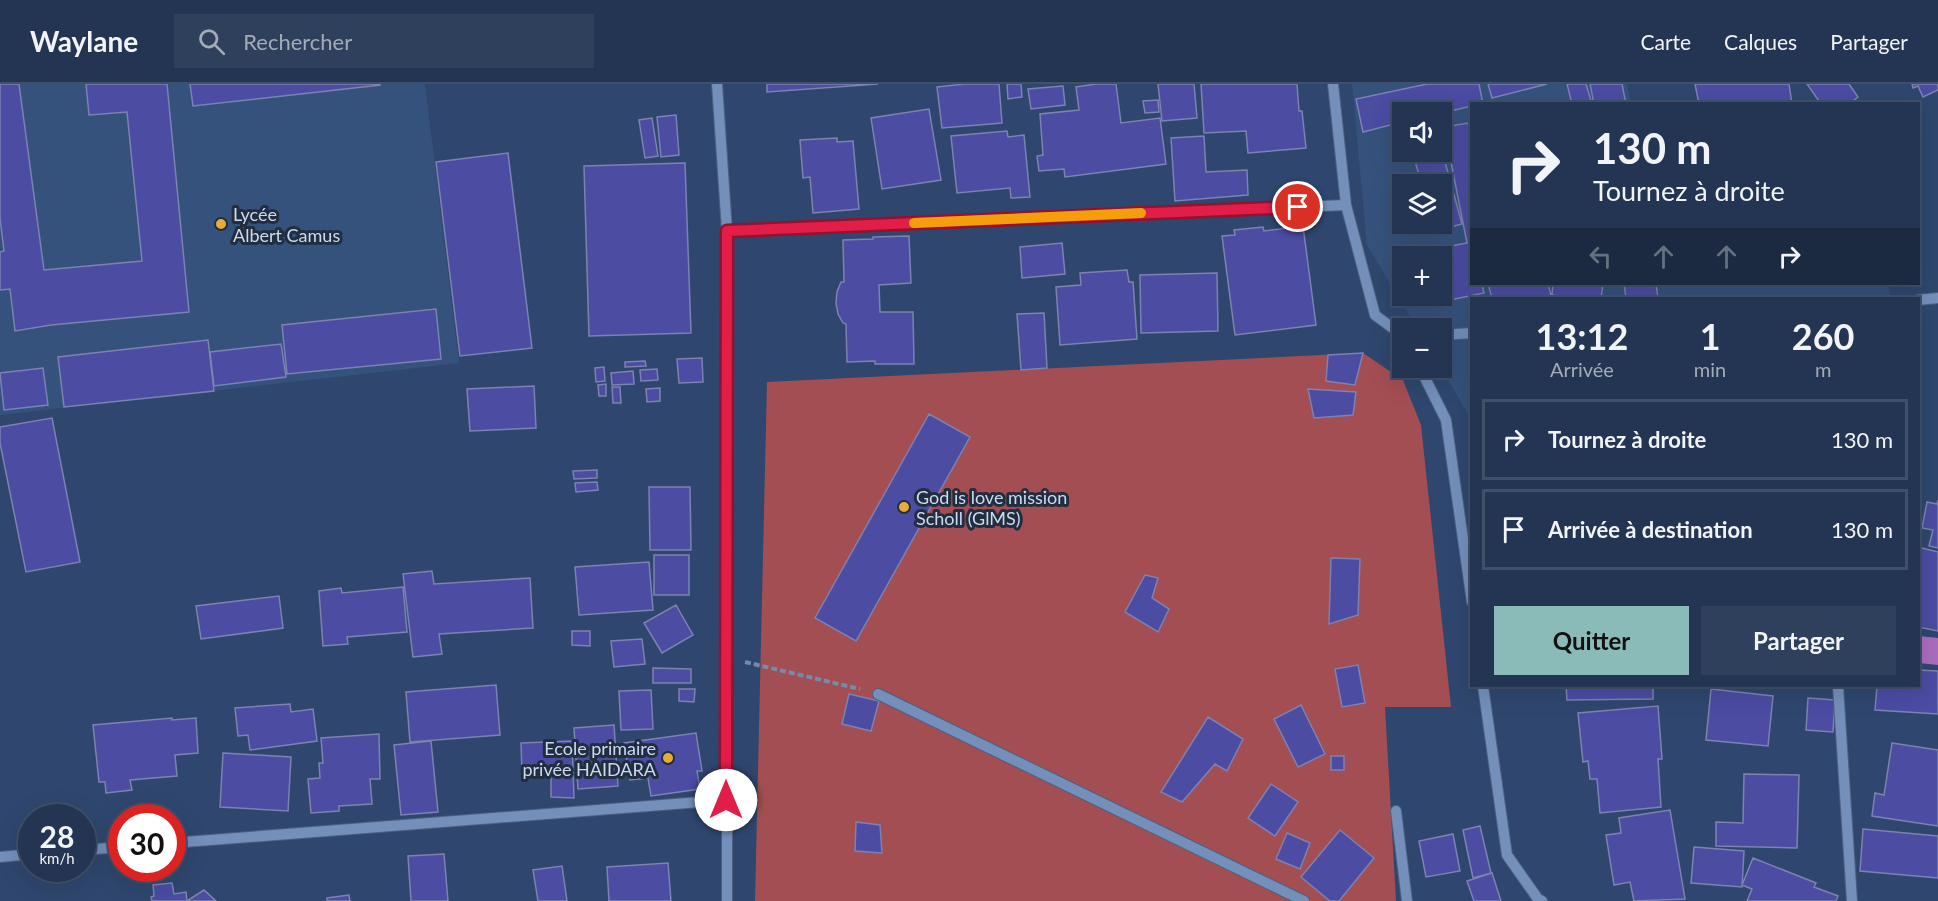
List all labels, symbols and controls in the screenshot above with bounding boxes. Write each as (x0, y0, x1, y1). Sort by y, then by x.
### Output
search box (174, 14, 594, 68)
text: Waylane (30, 24, 138, 58)
icon: search (195, 25, 228, 58)
text: Rechercher (243, 28, 352, 55)
text: Carte (1640, 29, 1691, 54)
text: Calques (1724, 29, 1797, 54)
text: Partager (1830, 29, 1908, 54)
map controls (1392, 102, 1452, 378)
button: sound (1392, 102, 1452, 162)
text: 130 m (1593, 123, 1711, 173)
icon: right (1494, 126, 1572, 204)
button: layers (1392, 174, 1452, 234)
text: Tournez à droite (1593, 174, 1785, 207)
pin (1272, 181, 1323, 232)
icon: arrive (1281, 190, 1314, 223)
place label: Lycée Albert Camus (233, 203, 340, 246)
marker: Lycée Albert Camus (214, 217, 228, 231)
icon: left (1584, 240, 1617, 273)
icon: ahead (1647, 240, 1680, 273)
icon: ahead (1710, 240, 1743, 273)
icon: right (1773, 240, 1806, 273)
button: + (1392, 246, 1452, 306)
text: 13:12 (1536, 314, 1628, 358)
text: 1 (1700, 314, 1721, 358)
text: 260 (1792, 314, 1854, 358)
button: − (1392, 318, 1452, 378)
text: Arrivée (1550, 357, 1614, 381)
text: min (1694, 357, 1726, 381)
text: m (1815, 357, 1831, 381)
icon: right (1497, 423, 1530, 456)
text: Tournez à droite (1548, 426, 1706, 453)
text: 130 m (1831, 426, 1893, 453)
place label: God is love mission Scholl (GlMS) (916, 486, 1067, 529)
marker: God is love mission Scholl (GlMS) (897, 500, 911, 514)
icon: arrive (1497, 513, 1530, 546)
text: Arrivée à destination (1548, 516, 1753, 543)
text: 130 m (1831, 516, 1893, 543)
button: Quitter (1494, 606, 1689, 675)
button: Partager (1701, 606, 1896, 675)
place label: Ecole primaire privée HAIDARA (522, 737, 657, 780)
marker: Ecole primaire privée HAIDARA (661, 751, 675, 765)
position arrow (694, 768, 758, 832)
speed limit sign: 30 (108, 804, 186, 882)
text: 28 (40, 818, 74, 854)
text: km/h (39, 849, 75, 867)

